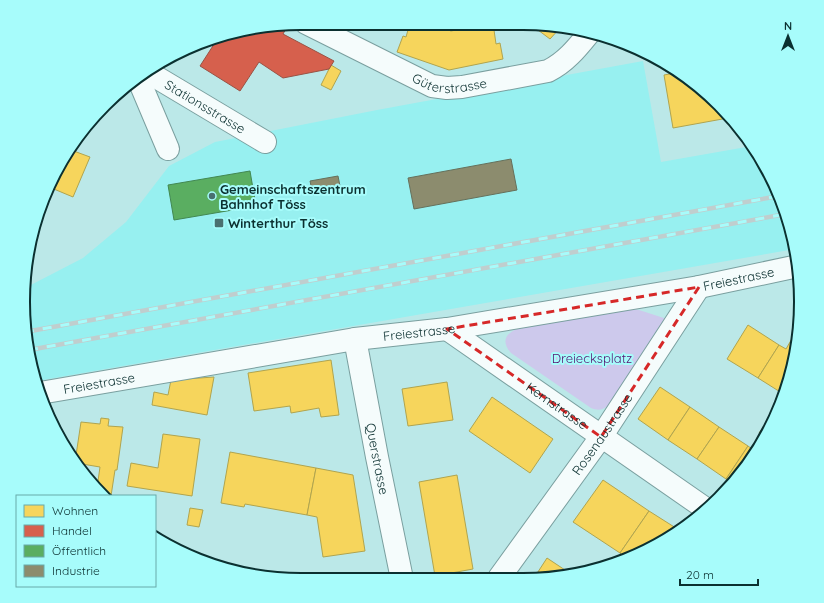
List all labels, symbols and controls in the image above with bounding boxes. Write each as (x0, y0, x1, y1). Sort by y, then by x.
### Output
north arrow (768, 16, 808, 56)
text: N (784, 19, 792, 33)
street label: Güterstrasse (410, 70, 488, 96)
street label: Stationsstrasse (162, 76, 249, 137)
place label: Gemeinschaftszentrum Bahnhof Töss (220, 181, 366, 212)
marker: Gemeinschaftszentrum Bahnhof Töss (207, 191, 217, 201)
place label: Winterthur Töss (228, 215, 328, 231)
marker: Winterthur Töss (213, 217, 225, 229)
street label: Freiestrasse (701, 263, 776, 294)
street label: Freiestrasse (382, 320, 456, 344)
park label: Dreiecksplatz (552, 350, 632, 366)
street label: Freiestrasse (62, 369, 136, 397)
street label: Kernstrasse (523, 379, 591, 432)
street label: Rosenaustrasse (568, 390, 635, 478)
street label: Querstrasse (363, 422, 393, 496)
legend (16, 495, 156, 587)
text: Wohnen (52, 503, 98, 518)
text: Handel (52, 523, 92, 538)
text: Öffentlich (52, 543, 106, 558)
scale bar (680, 561, 758, 587)
text: Industrie (52, 563, 100, 578)
text: 20 m (686, 567, 714, 582)

